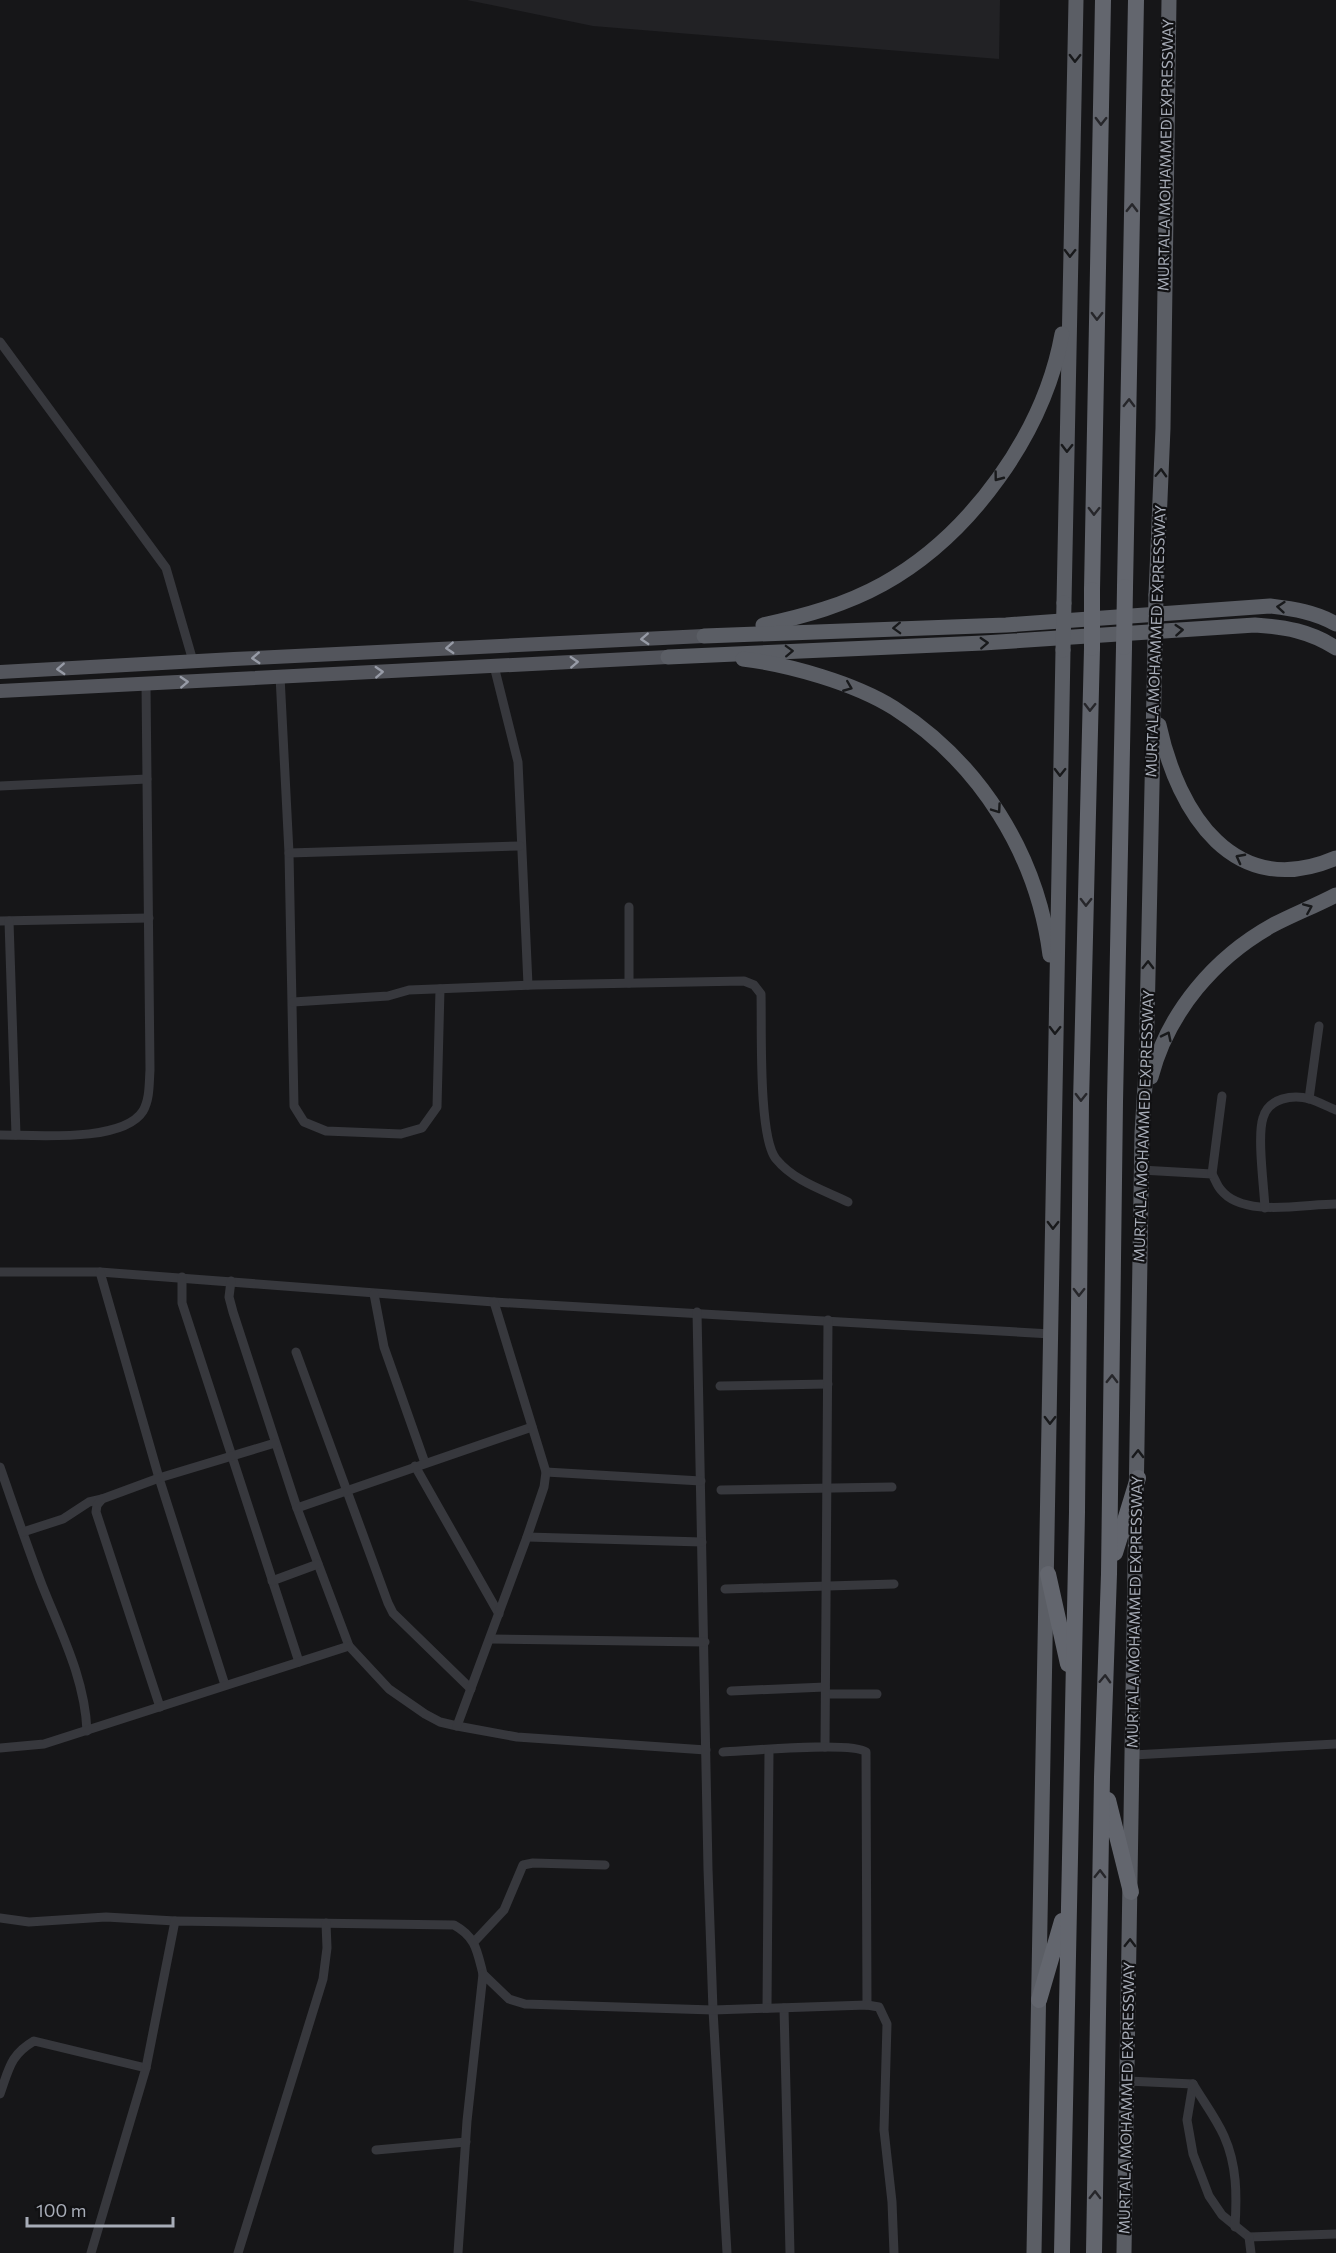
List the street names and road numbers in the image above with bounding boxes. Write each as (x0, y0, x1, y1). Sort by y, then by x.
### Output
street label: MURTALA MOHAMMED EXPRESSWAY (1154, 18, 1176, 291)
street label: MURTALA MOHAMMED EXPRESSWAY (1141, 504, 1169, 778)
street label: MURTALA MOHAMMED EXPRESSWAY (1129, 989, 1157, 1263)
street label: MURTALA MOHAMMED EXPRESSWAY (1123, 1475, 1145, 1748)
street label: MURTALA MOHAMMED EXPRESSWAY (1115, 1961, 1137, 2234)

